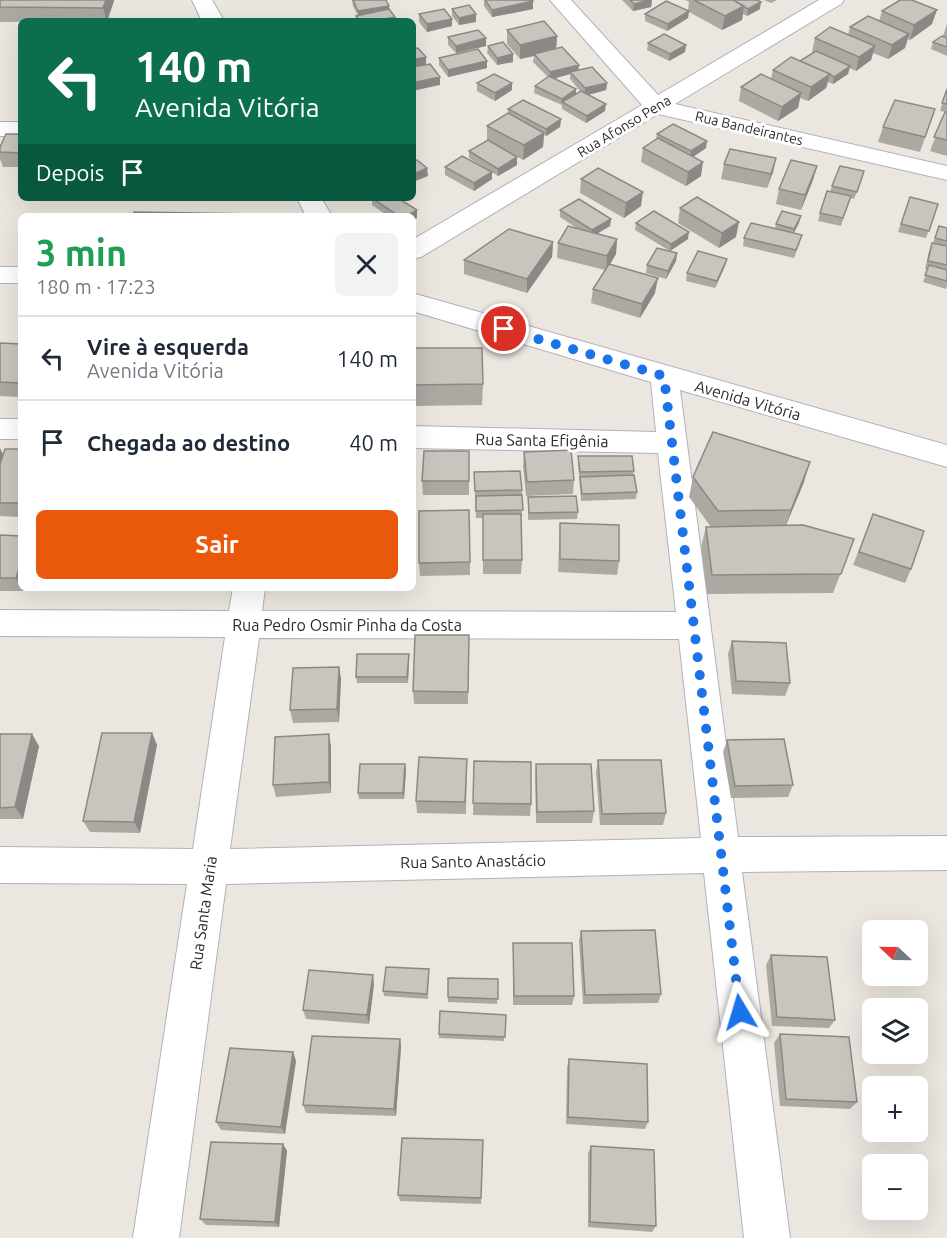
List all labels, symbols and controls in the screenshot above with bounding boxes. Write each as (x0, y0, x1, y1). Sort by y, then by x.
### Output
icon: left (36, 42, 114, 120)
text: 140 m (135, 43, 252, 90)
text: Avenida Vitória (135, 92, 320, 122)
street label: Rua Afonso Pena (574, 92, 674, 160)
street label: Rua Bandeirantes (693, 108, 805, 148)
icon: arrive (116, 156, 149, 189)
text: Depois (36, 160, 104, 185)
text: 3 min (36, 232, 127, 273)
button: close (335, 233, 398, 296)
text: 180 m · 17:23 (36, 275, 156, 298)
pin (478, 303, 529, 354)
icon: arrive (487, 312, 520, 345)
text: Vire à esquerda (87, 334, 249, 359)
icon: left (36, 342, 69, 375)
text: 140 m (337, 346, 398, 371)
text: Avenida Vitória (87, 359, 224, 382)
street label: Avenida Vitória (693, 376, 803, 424)
icon: arrive (36, 426, 69, 459)
text: Chegada ao destino (87, 430, 290, 455)
text: 40 m (349, 430, 398, 455)
street label: Rua Santa Efigênia (475, 430, 609, 450)
button: Sair (36, 510, 398, 579)
street label: Rua Pedro Osmir Pinha da Costa (232, 616, 462, 634)
street label: Rua Santo Anastácio (400, 851, 546, 871)
street label: Rua Santa Maria (186, 855, 220, 971)
north arrow (862, 920, 928, 986)
map controls (862, 920, 928, 1220)
position arrow (708, 980, 772, 1044)
button: layers (862, 998, 928, 1064)
button: + (862, 1076, 928, 1142)
button: − (862, 1154, 928, 1220)

